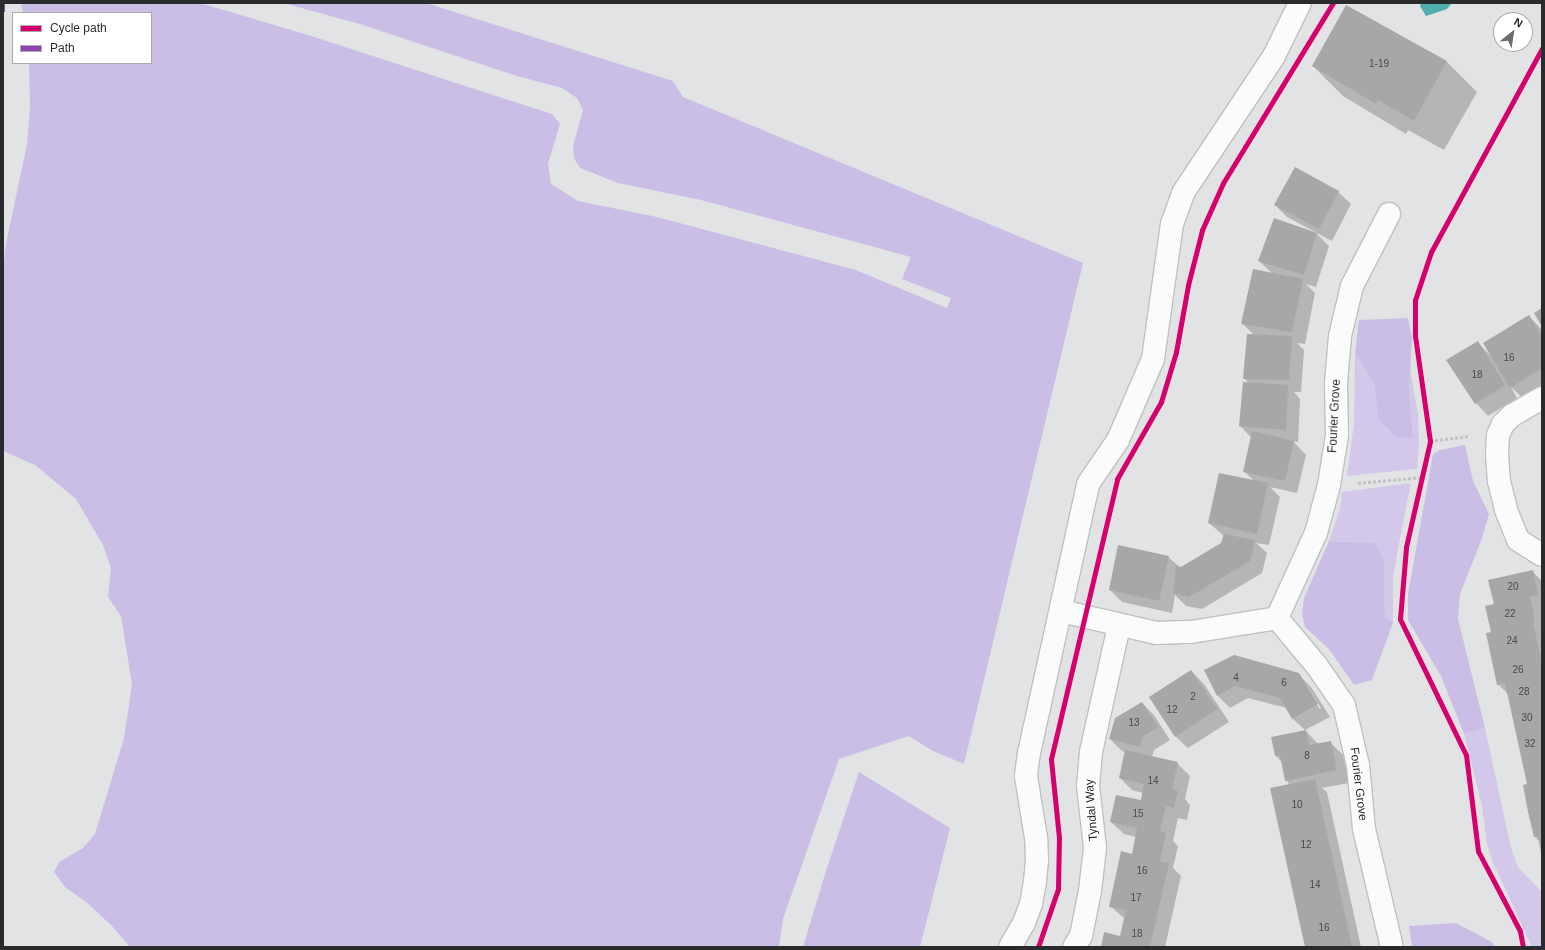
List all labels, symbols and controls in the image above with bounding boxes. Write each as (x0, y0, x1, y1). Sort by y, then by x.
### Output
legend (12, 12, 152, 64)
north arrow (1493, 12, 1533, 52)
text: N (1512, 15, 1525, 30)
text: Cycle path (50, 21, 107, 35)
text: Path (50, 41, 75, 55)
house number: 1-19 (1369, 58, 1389, 70)
house number: 16 (1503, 352, 1515, 364)
house number: 18 (1471, 369, 1483, 381)
street label: Fourier Grove (1326, 379, 1344, 453)
house number: 20 (1507, 581, 1519, 593)
house number: 22 (1504, 608, 1516, 620)
house number: 24 (1506, 635, 1518, 647)
house number: 26 (1512, 664, 1524, 676)
house number: 4 (1233, 672, 1239, 684)
house number: 6 (1281, 677, 1287, 689)
house number: 28 (1518, 686, 1530, 698)
house number: 2 (1190, 691, 1196, 703)
house number: 12 (1166, 704, 1178, 716)
house number: 30 (1521, 712, 1533, 724)
house number: 13 (1128, 717, 1140, 729)
house number: 32 (1524, 738, 1536, 750)
street label: Fourier Grove (1346, 746, 1370, 822)
house number: 8 (1304, 750, 1310, 762)
house number: 14 (1147, 775, 1159, 787)
street label: Tyndal Way (1083, 778, 1101, 842)
house number: 10 (1291, 799, 1303, 811)
house number: 15 (1132, 808, 1144, 820)
house number: 12 (1300, 839, 1312, 851)
house number: 16 (1136, 865, 1148, 877)
house number: 14 (1309, 879, 1321, 891)
house number: 17 (1130, 892, 1142, 904)
house number: 16 (1318, 922, 1330, 934)
house number: 18 (1131, 928, 1143, 940)

